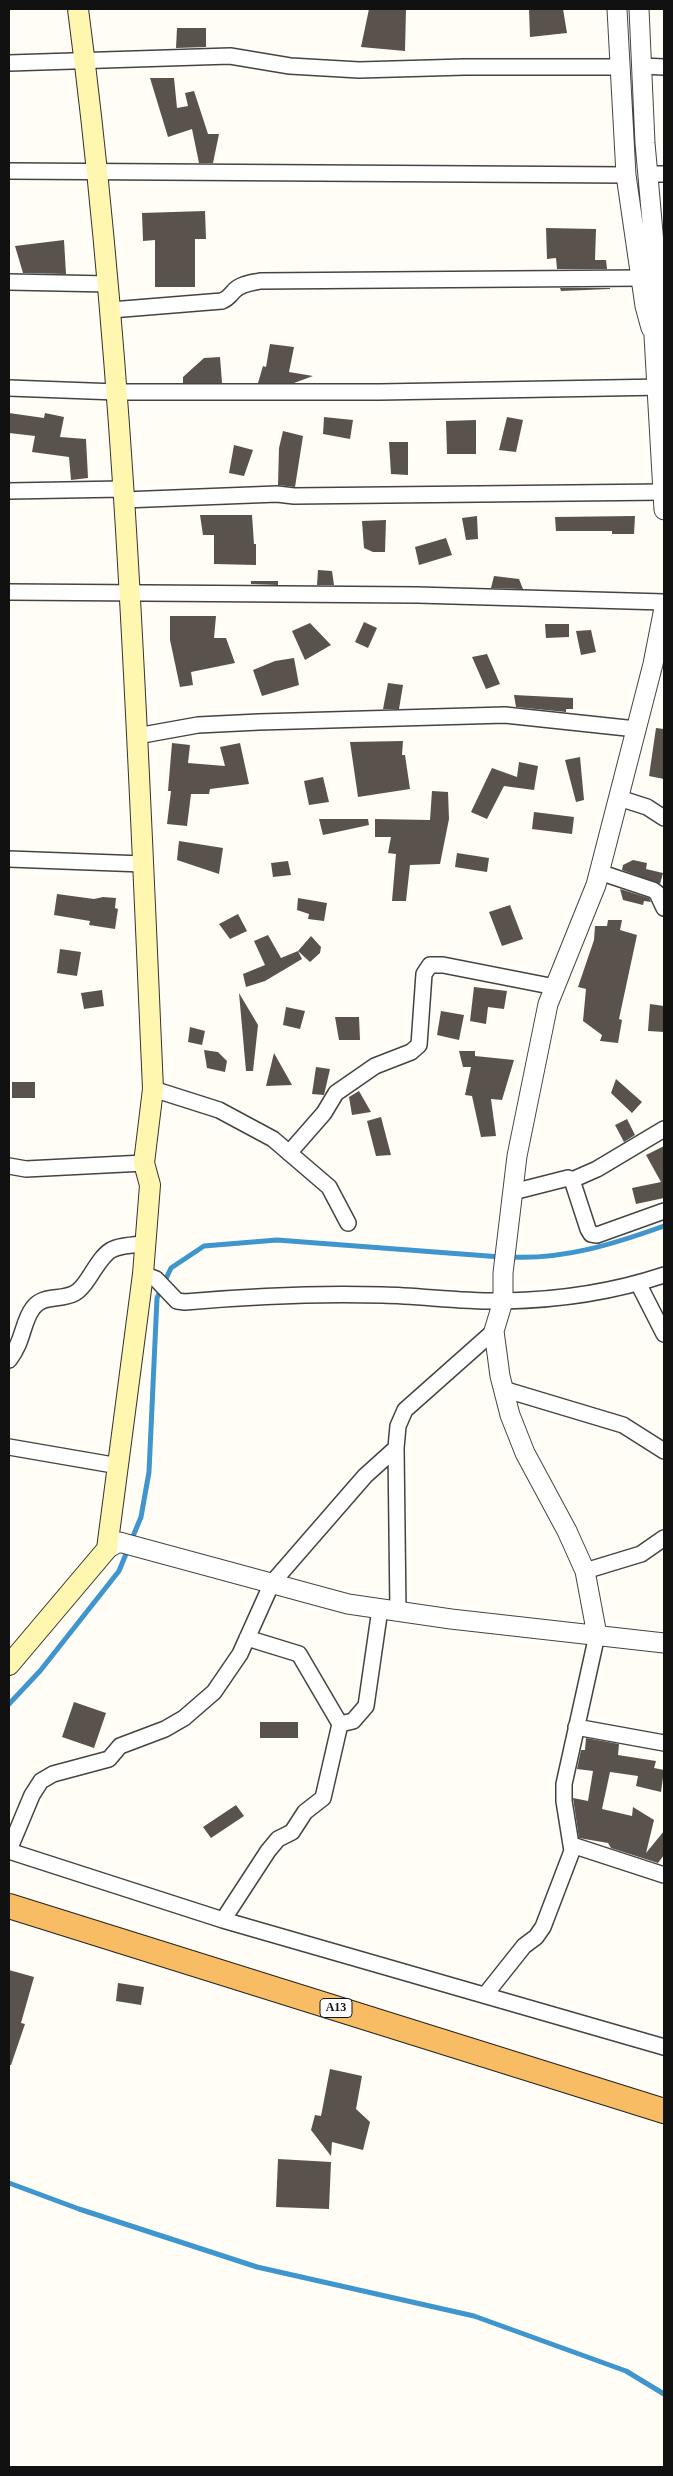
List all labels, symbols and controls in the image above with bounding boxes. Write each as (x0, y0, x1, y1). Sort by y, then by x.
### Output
road number: A13 (320, 1999, 352, 2018)

